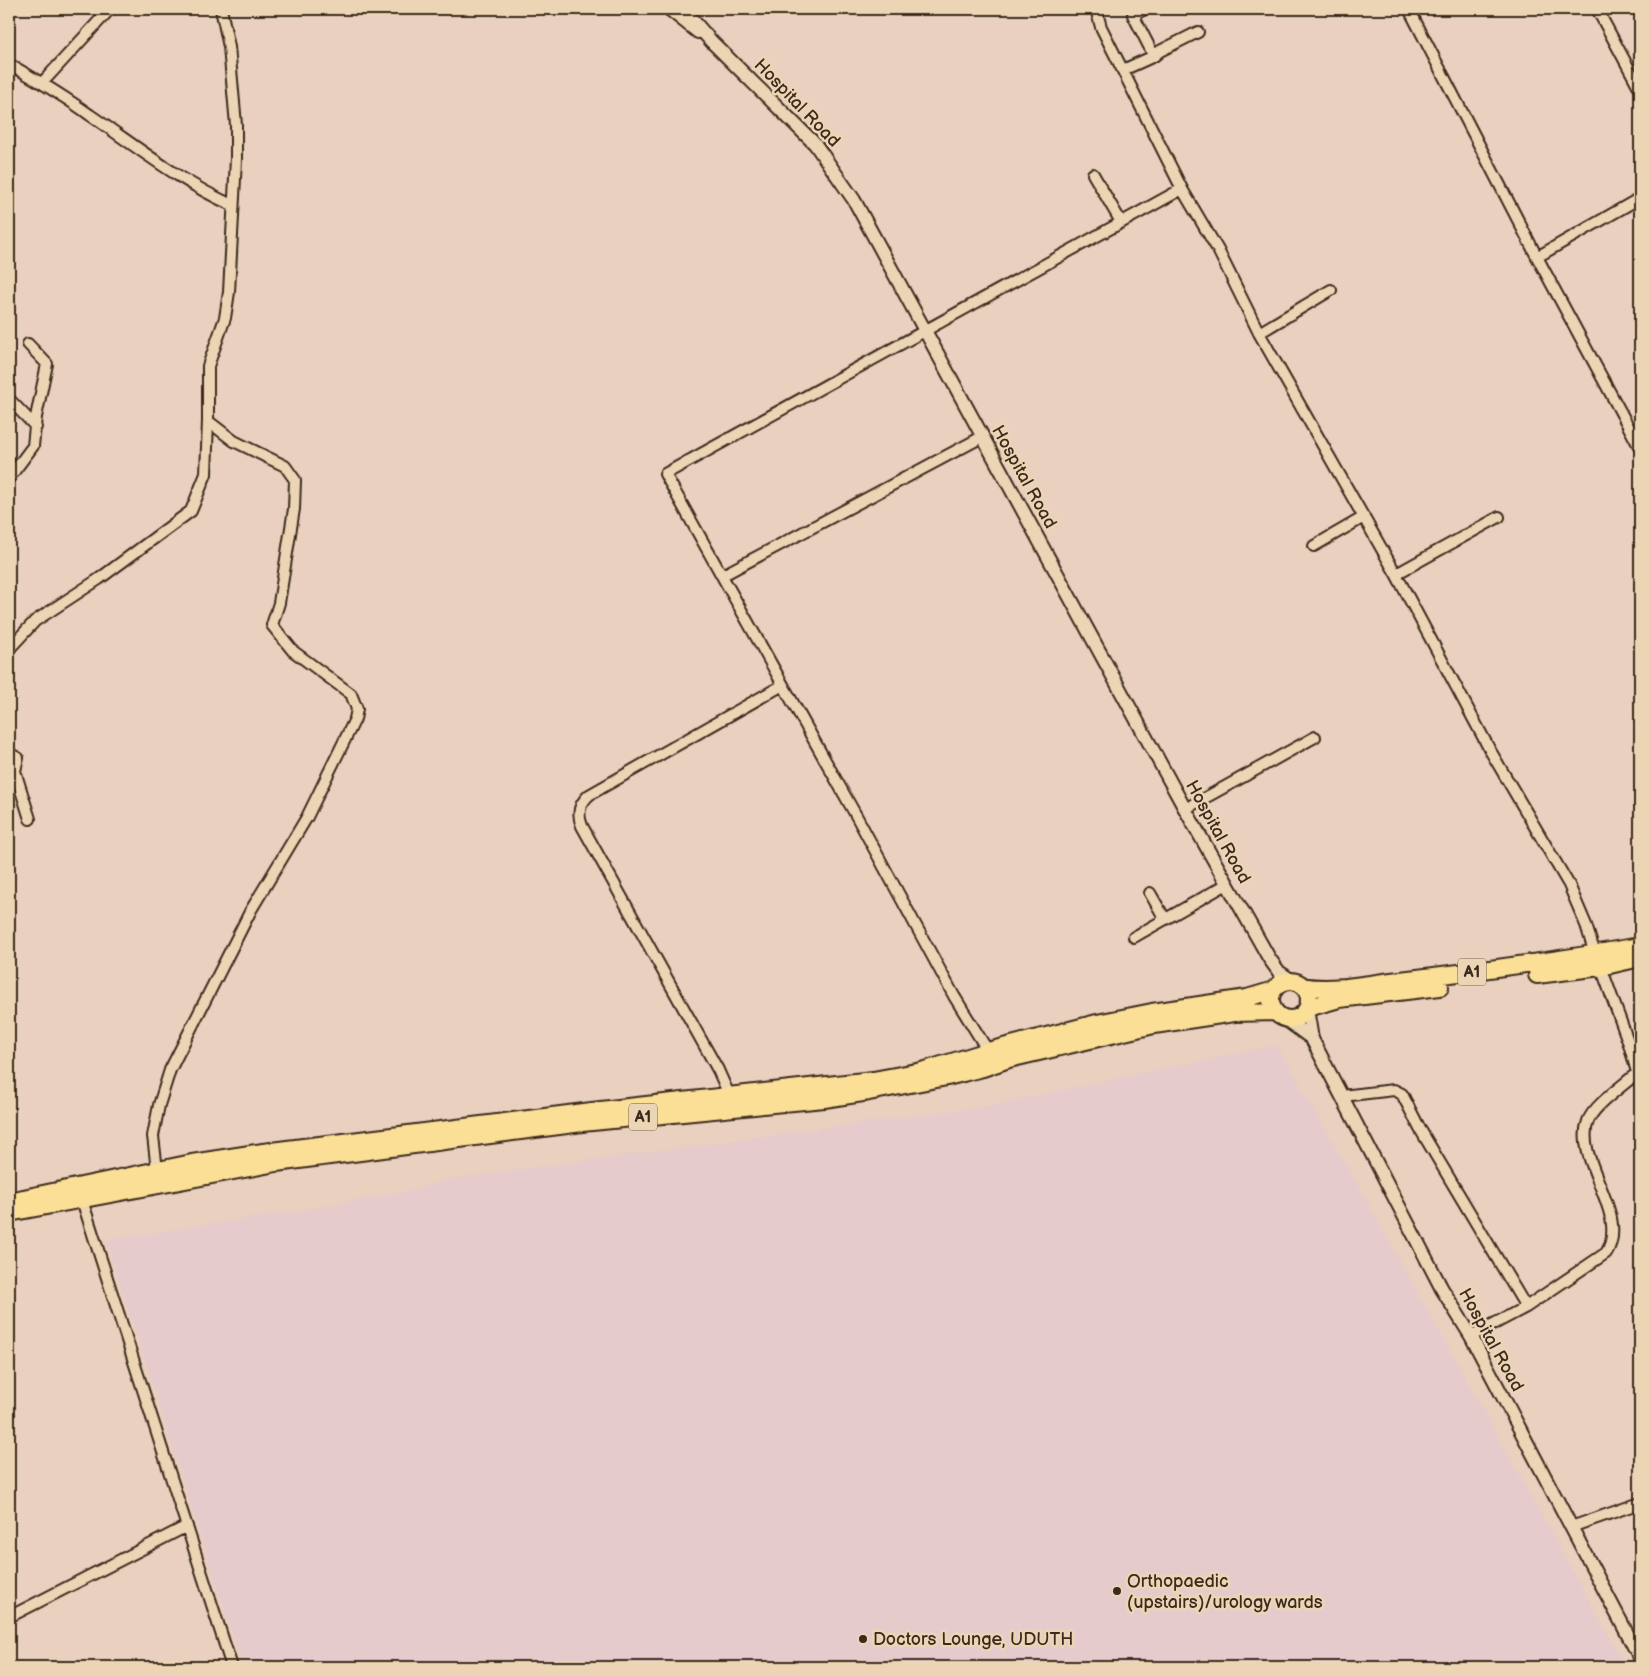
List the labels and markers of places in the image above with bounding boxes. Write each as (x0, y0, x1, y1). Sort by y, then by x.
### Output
place label: Orthopaedic (upstairs)/urology wards (1127, 1571, 1323, 1613)
marker: Orthopaedic (upstairs)/urology wards (1111, 1585, 1123, 1597)
place label: Doctors Lounge, UDUTH (873, 1629, 1074, 1650)
marker: Doctors Lounge, UDUTH (857, 1633, 869, 1645)

